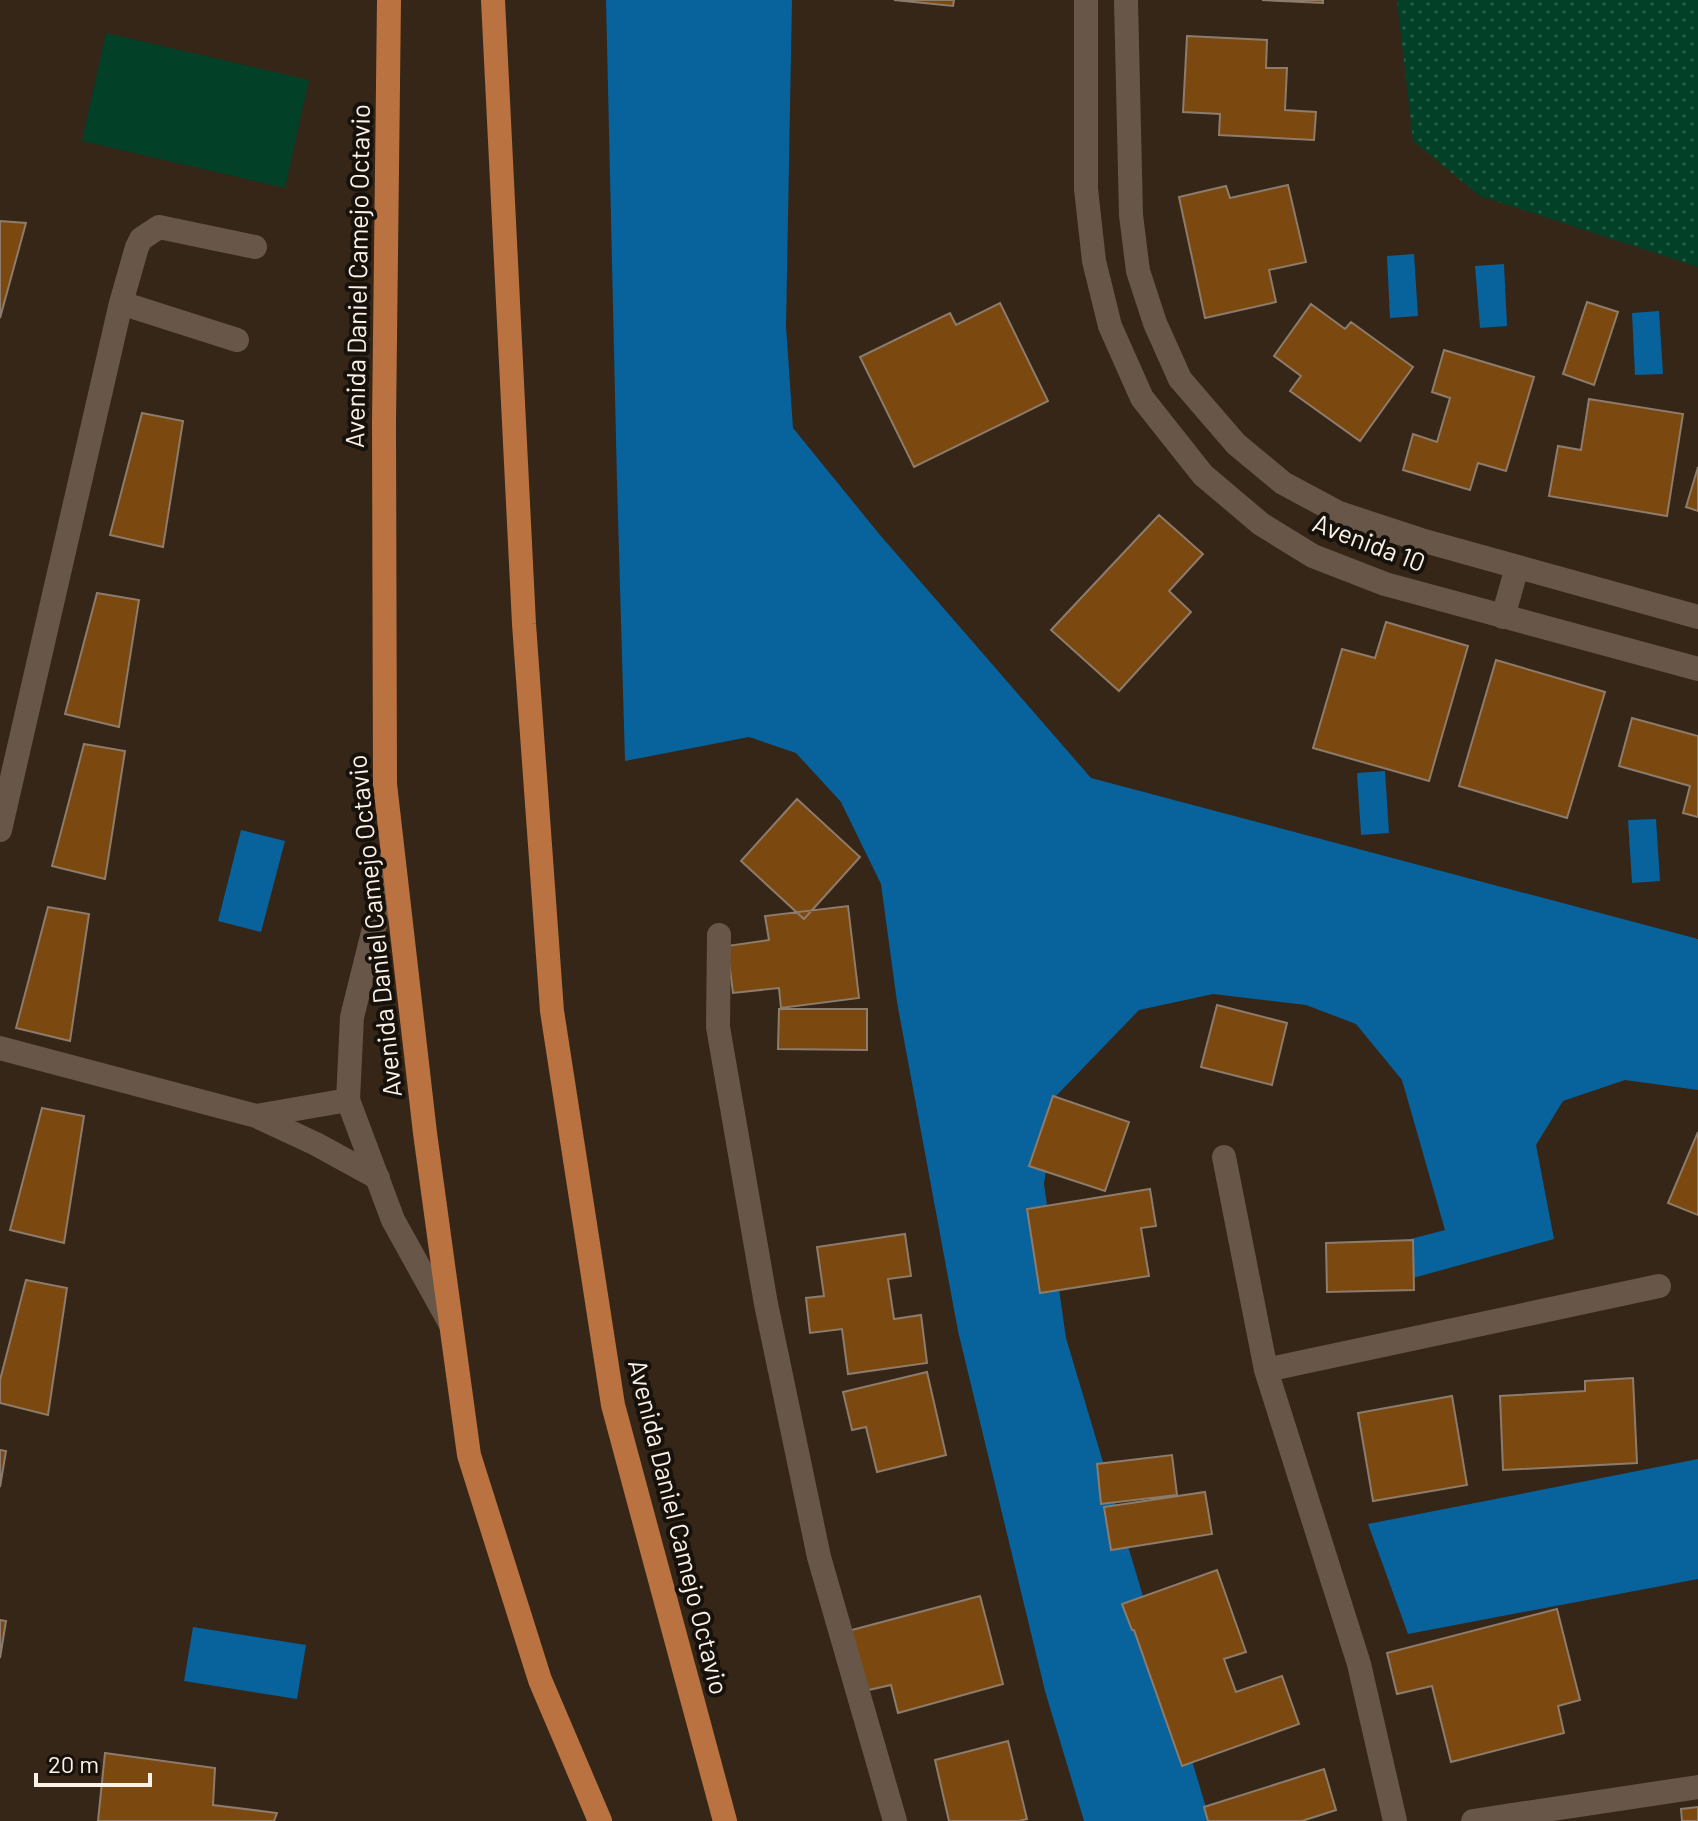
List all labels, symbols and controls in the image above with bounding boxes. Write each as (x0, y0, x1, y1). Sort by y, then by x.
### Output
street label: Avenida Daniel Camejo Octavio (338, 104, 375, 448)
street label: Avenida 10 (1309, 506, 1430, 577)
street label: Avenida Daniel Camejo Octavio (340, 753, 407, 1099)
street label: Avenida Daniel Camejo Octavio (623, 1356, 736, 1697)
scale bar (36, 1737, 150, 1787)
text: 20 m (48, 1749, 99, 1778)

